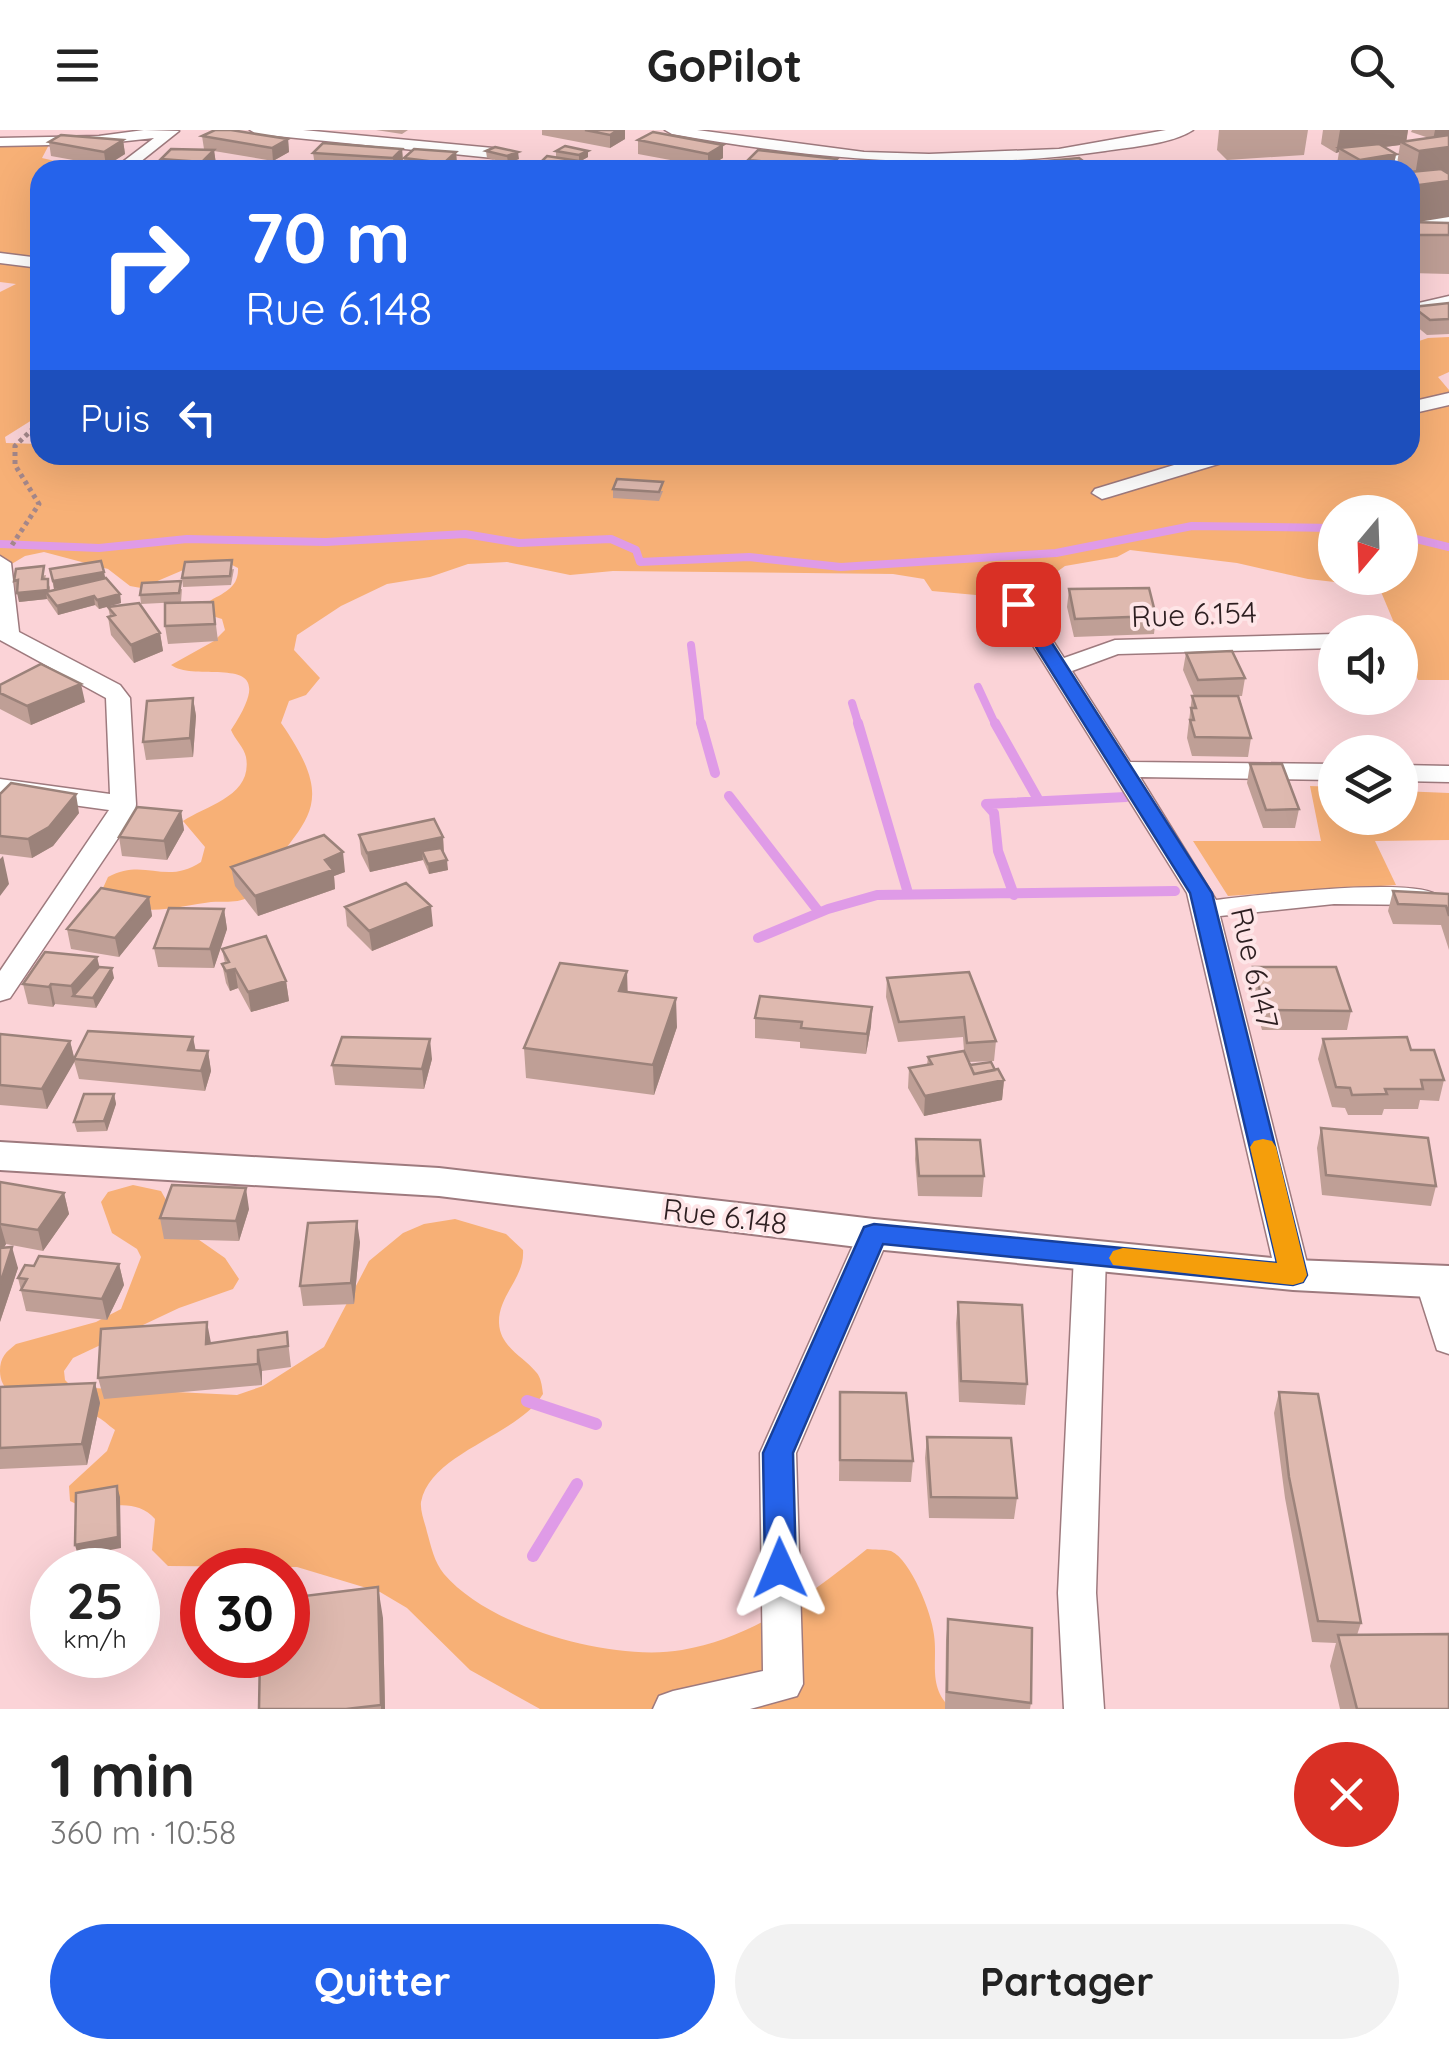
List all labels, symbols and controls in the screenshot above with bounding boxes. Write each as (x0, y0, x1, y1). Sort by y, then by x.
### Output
text: GoPilot (647, 37, 802, 93)
icon: menu (50, 38, 105, 93)
icon: search (1344, 38, 1399, 93)
text: 70 m (245, 193, 411, 281)
icon: right (80, 200, 210, 330)
text: Rue 6.148 (245, 280, 432, 336)
icon: left (170, 390, 225, 445)
text: Puis (80, 394, 150, 442)
north arrow (1318, 495, 1418, 595)
map controls (1318, 495, 1418, 835)
pin (976, 562, 1061, 647)
icon: arrive (991, 577, 1046, 632)
street label: Rue 6.154 (1131, 593, 1257, 635)
button: sound (1318, 615, 1418, 715)
button: layers (1318, 735, 1418, 835)
street label: Rue 6.147 (1223, 903, 1287, 1032)
street label: Rue 6.148 (661, 1190, 789, 1242)
position arrow (728, 1516, 832, 1620)
speed limit sign: 30 (180, 1548, 310, 1678)
text: 25 (66, 1569, 124, 1632)
text: km/h (63, 1623, 127, 1654)
text: 1 min (50, 1737, 195, 1812)
button: close (1294, 1742, 1399, 1847)
text: 360 m · 10:58 (50, 1812, 236, 1852)
button: Quitter (50, 1924, 715, 2039)
button: Partager (735, 1924, 1399, 2039)

